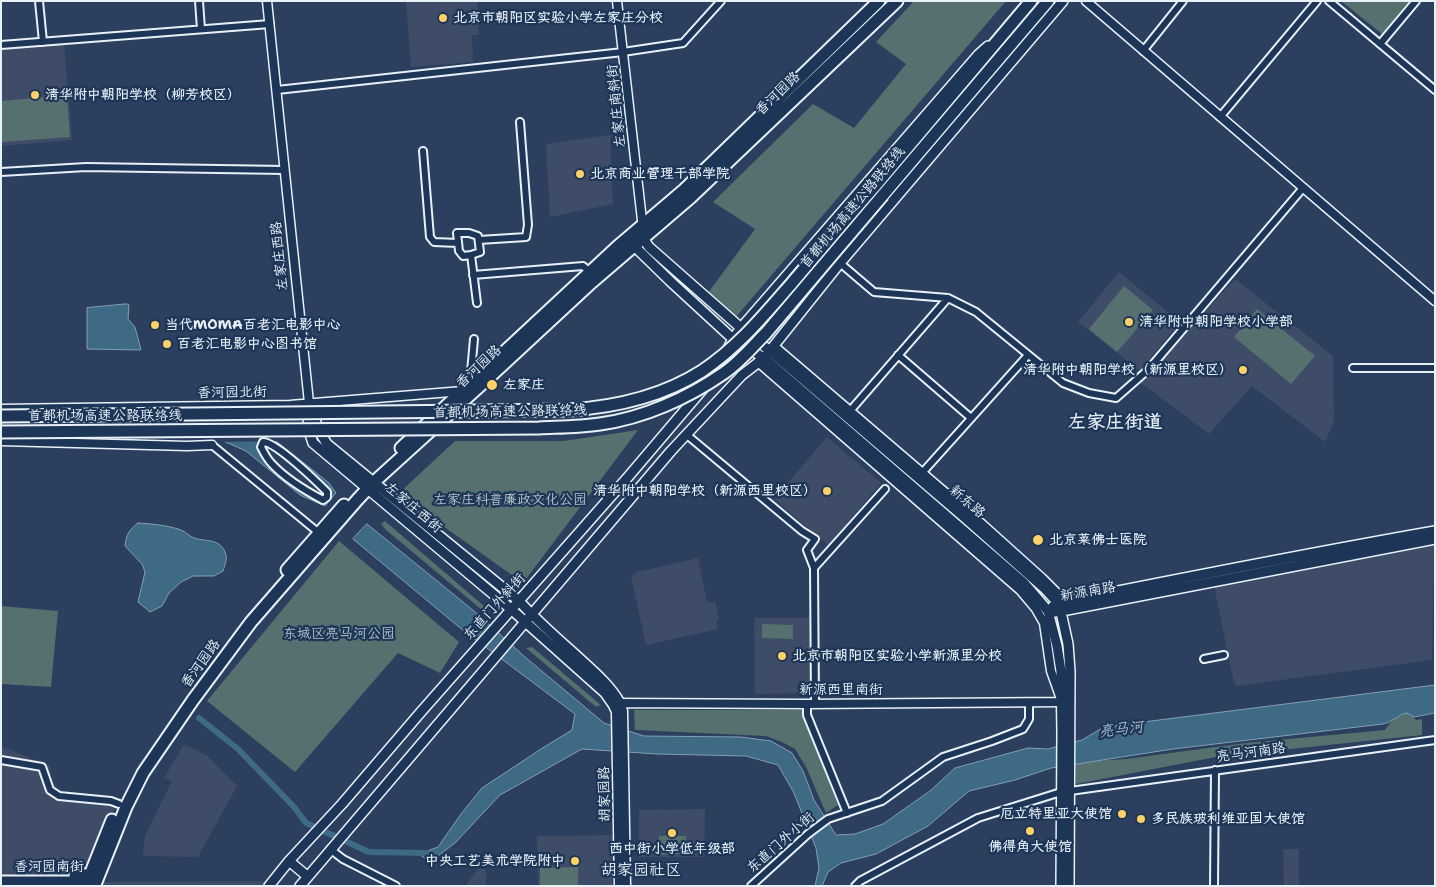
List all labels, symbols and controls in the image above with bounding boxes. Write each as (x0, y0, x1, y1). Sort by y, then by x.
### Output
place label: 北京市朝阳区实验小学左家庄分校 (453, 10, 663, 26)
marker: 北京市朝阳区实验小学左家庄分校 (437, 12, 449, 24)
street label: 左家庄南斜街 (604, 63, 630, 149)
street label: 香河园路 (752, 69, 804, 119)
place label: 清华附中朝阳学校（柳芳校区） (45, 87, 241, 103)
marker: 清华附中朝阳学校（柳芳校区） (29, 89, 41, 101)
street label: 首都机场高速公路联络线 (797, 144, 909, 272)
place label: 北京商业管理干部学院 (590, 166, 730, 182)
marker: 北京商业管理干部学院 (574, 168, 586, 180)
street label: 左家庄西路 (268, 220, 292, 292)
place label: 清华附中朝阳学校小学部 (1139, 314, 1293, 330)
marker: 清华附中朝阳学校小学部 (1123, 316, 1135, 328)
place label: 当代MOMA百老汇电影中心 (165, 317, 341, 333)
marker: 当代MOMA百老汇电影中心 (149, 319, 161, 331)
place label: 百老汇电影中心图书馆 (177, 336, 317, 352)
marker: 百老汇电影中心图书馆 (161, 338, 173, 350)
street label: 香河园路 (453, 342, 505, 392)
place label: 清华附中朝阳学校（新源里校区） (1023, 362, 1233, 378)
marker: 清华附中朝阳学校（新源里校区） (1237, 364, 1249, 376)
place label: 左家庄 (503, 377, 545, 393)
marker: 左家庄 (485, 378, 499, 392)
street label: 香河园北街 (197, 384, 267, 402)
street label: 首都机场高速公路联络线 (433, 402, 587, 422)
street label: 首都机场高速公路联络线 (28, 408, 182, 424)
district label: 左家庄街道 (1068, 412, 1162, 434)
street label: 左家庄西街 (381, 479, 445, 537)
street label: 新东路 (946, 482, 988, 522)
place label: 清华附中朝阳学校（新源西里校区） (593, 483, 817, 499)
marker: 清华附中朝阳学校（新源西里校区） (821, 485, 833, 497)
park label: 左家庄科普廉政文化公园 (433, 492, 587, 508)
place label: 北京莱佛士医院 (1049, 532, 1147, 548)
marker: 北京莱佛士医院 (1031, 533, 1045, 547)
street label: 东直门外斜街 (461, 570, 529, 644)
street label: 新源南路 (1059, 579, 1117, 605)
park label: 东城区亮马河公园 (283, 626, 395, 642)
street label: 香河园路 (178, 636, 224, 692)
place label: 北京市朝阳区实验小学新源里分校 (792, 648, 1002, 664)
marker: 北京市朝阳区实验小学新源里分校 (776, 650, 788, 662)
street label: 新源西里南街 (799, 682, 883, 698)
water label: 亮马河 (1098, 718, 1144, 742)
street label: 亮马河南路 (1215, 740, 1287, 766)
street label: 胡家园路 (596, 766, 614, 822)
place label: 厄立特里亚大使馆 (1000, 806, 1112, 822)
marker: 厄立特里亚大使馆 (1116, 808, 1128, 820)
street label: 东直门外小街 (744, 809, 818, 877)
place label: 多民族玻利维亚国大使馆 (1151, 811, 1305, 827)
marker: 多民族玻利维亚国大使馆 (1135, 813, 1147, 825)
marker: 佛得角大使馆 (1024, 825, 1036, 837)
marker: 西中街小学低年级部 (666, 827, 678, 839)
place label: 佛得角大使馆 (988, 839, 1072, 855)
place label: 西中街小学低年级部 (609, 841, 735, 857)
place label: 中央工艺美术学院附中 (425, 853, 565, 869)
marker: 中央工艺美术学院附中 (569, 855, 581, 867)
street label: 香河园南街 (14, 859, 84, 875)
district label: 胡家园社区 (601, 861, 681, 881)

